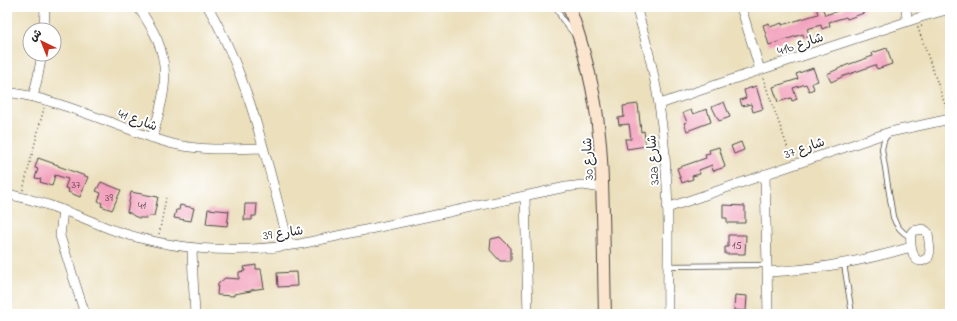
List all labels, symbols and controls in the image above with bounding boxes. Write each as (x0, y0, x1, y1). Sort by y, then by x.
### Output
north arrow (22, 22, 62, 62)
text: ش (26, 25, 46, 45)
street label: 41b شارع (775, 28, 826, 61)
street label: شارع 41 (115, 104, 160, 136)
street label: شارع 37 (781, 133, 827, 164)
street label: 32a شارع (642, 134, 665, 186)
street label: شارع 30 (578, 137, 599, 181)
house number: 37 (71, 177, 81, 193)
house number: 39 (105, 190, 114, 206)
house number: 41 (138, 198, 147, 214)
street label: شارع 39 (262, 221, 305, 246)
house number: 15 (732, 238, 742, 254)

